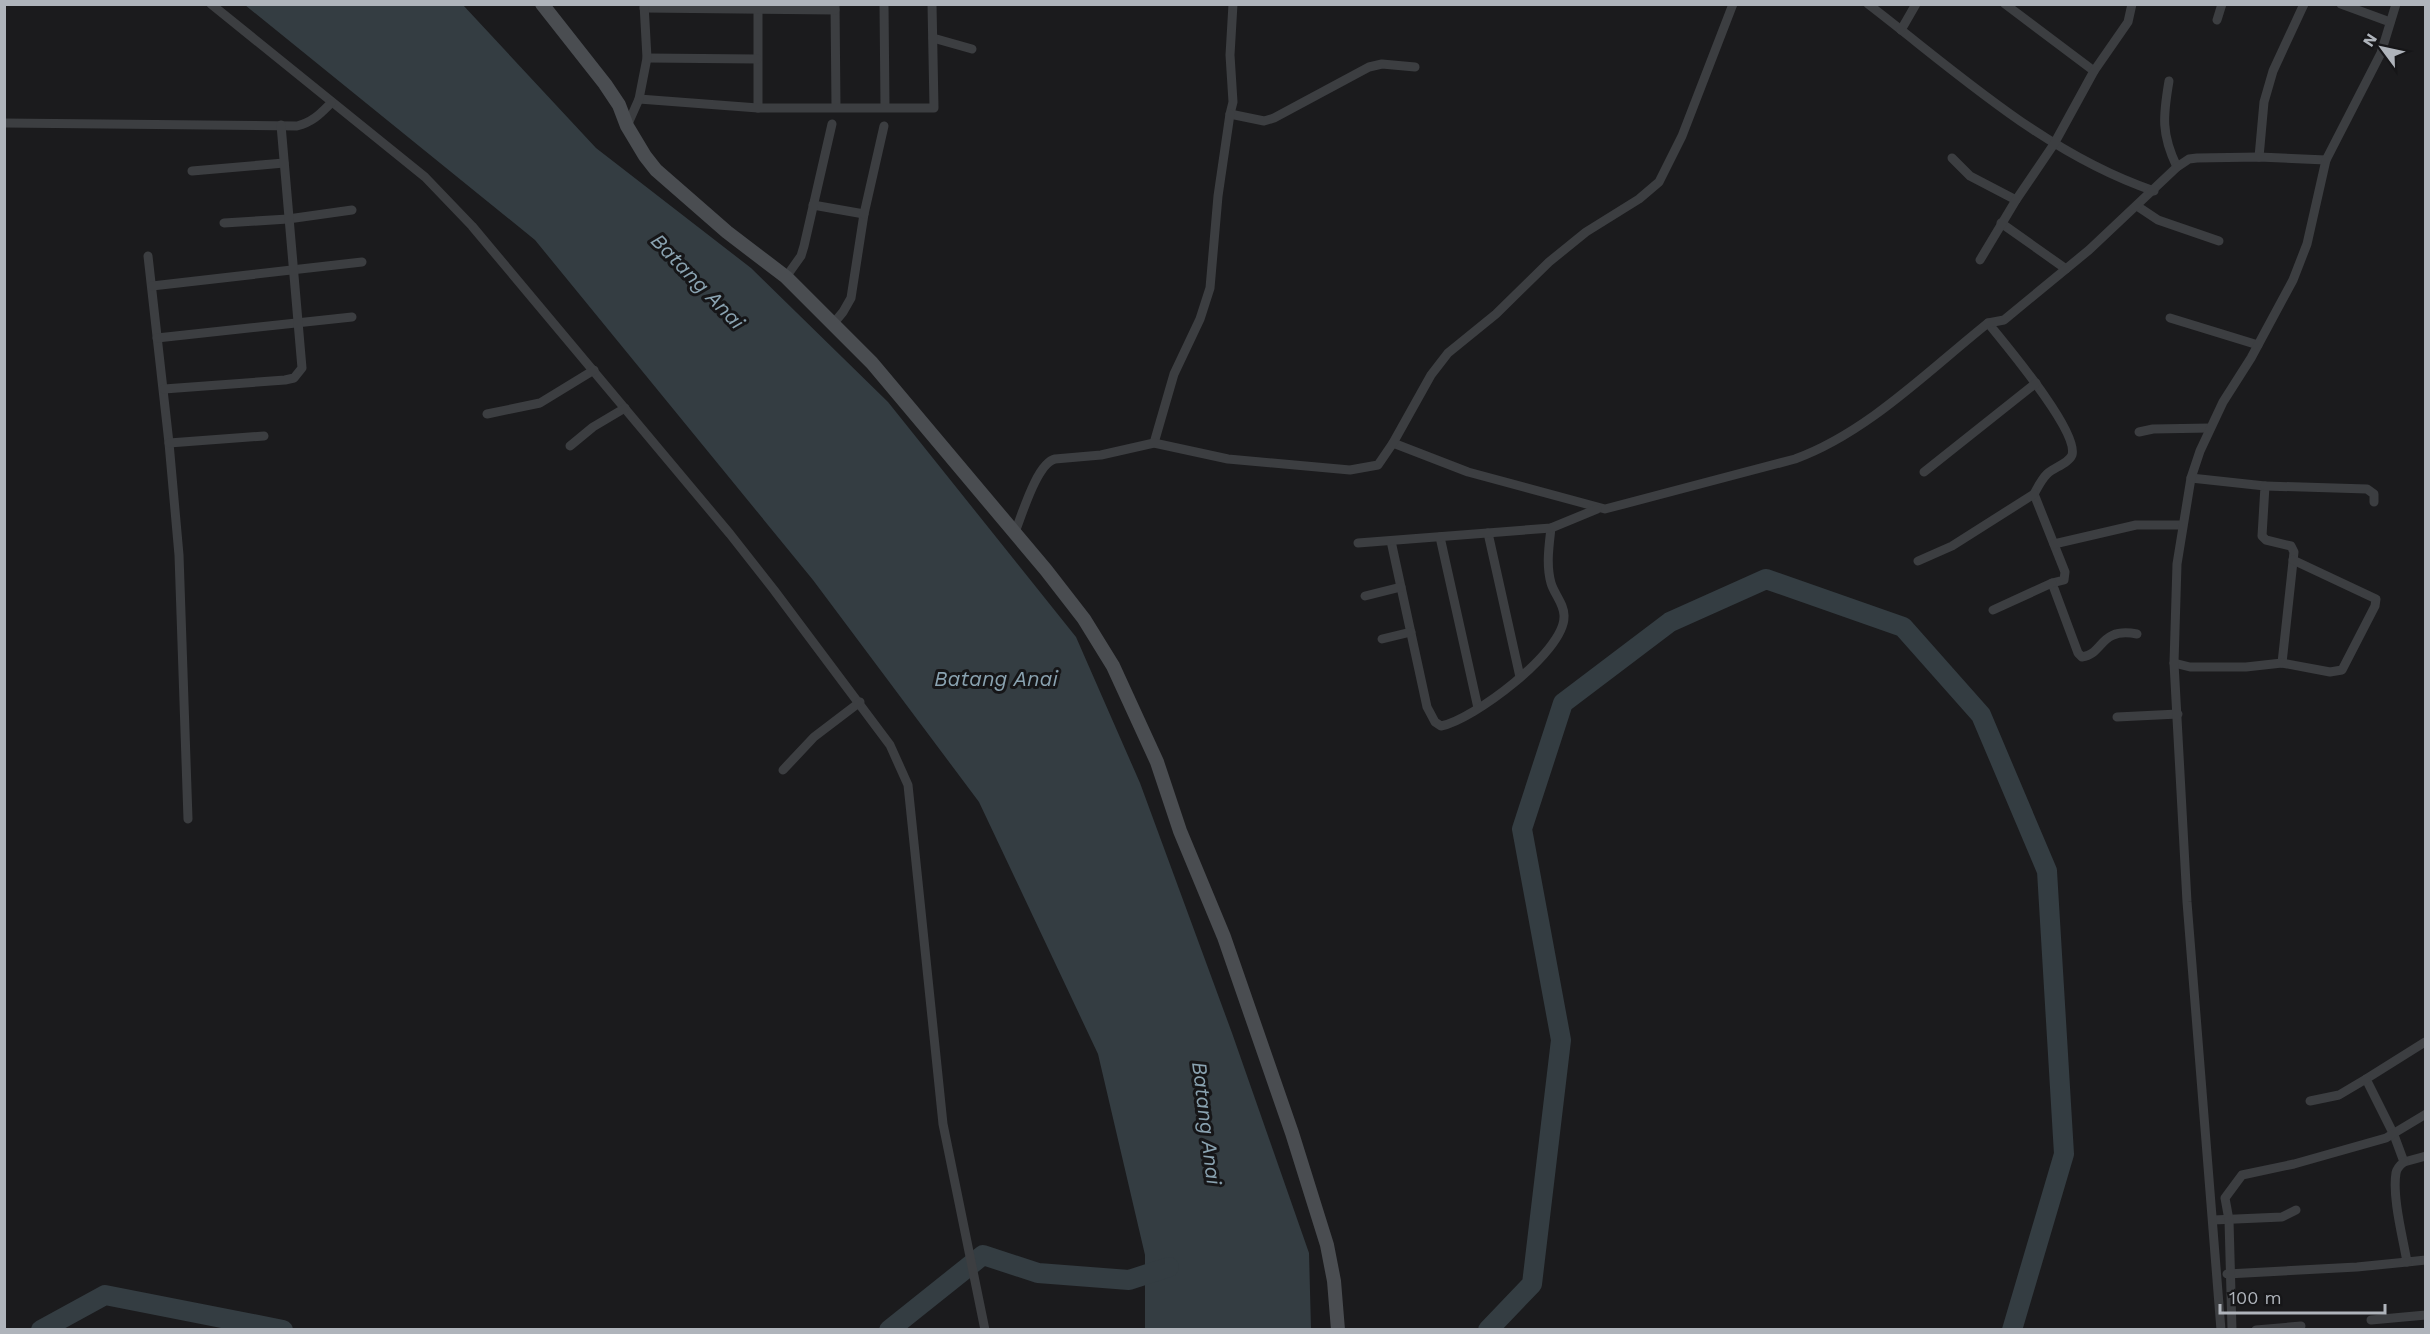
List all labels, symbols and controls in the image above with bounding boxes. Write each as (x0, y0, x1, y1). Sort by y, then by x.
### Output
north arrow (2352, 18, 2412, 78)
text: N (2359, 30, 2381, 50)
water label: Batang Anai (646, 228, 750, 335)
water label: Batang Anai (934, 666, 1059, 691)
water label: Batang Anai (1187, 1060, 1227, 1187)
scale bar (2220, 1277, 2385, 1315)
text: 100 m (2229, 1287, 2282, 1308)

